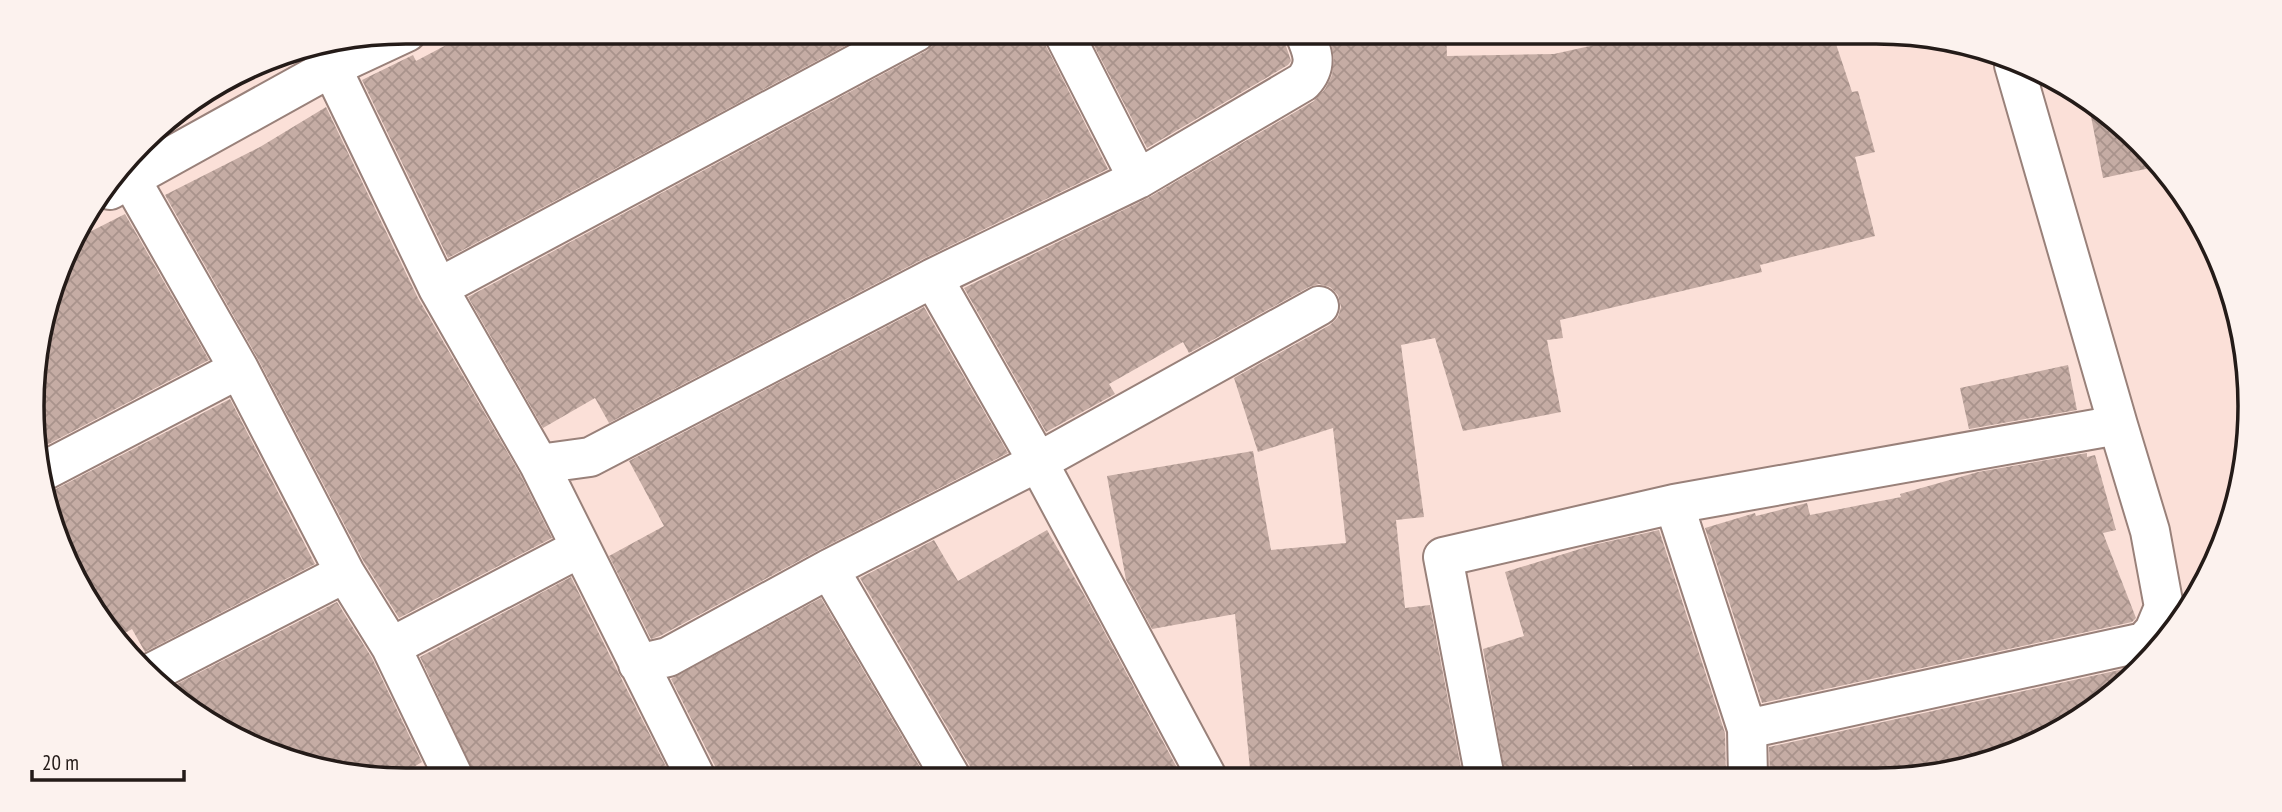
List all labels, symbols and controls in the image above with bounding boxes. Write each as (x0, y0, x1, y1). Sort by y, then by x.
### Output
scale bar (32, 738, 184, 782)
text: 20 m (42, 749, 79, 776)

